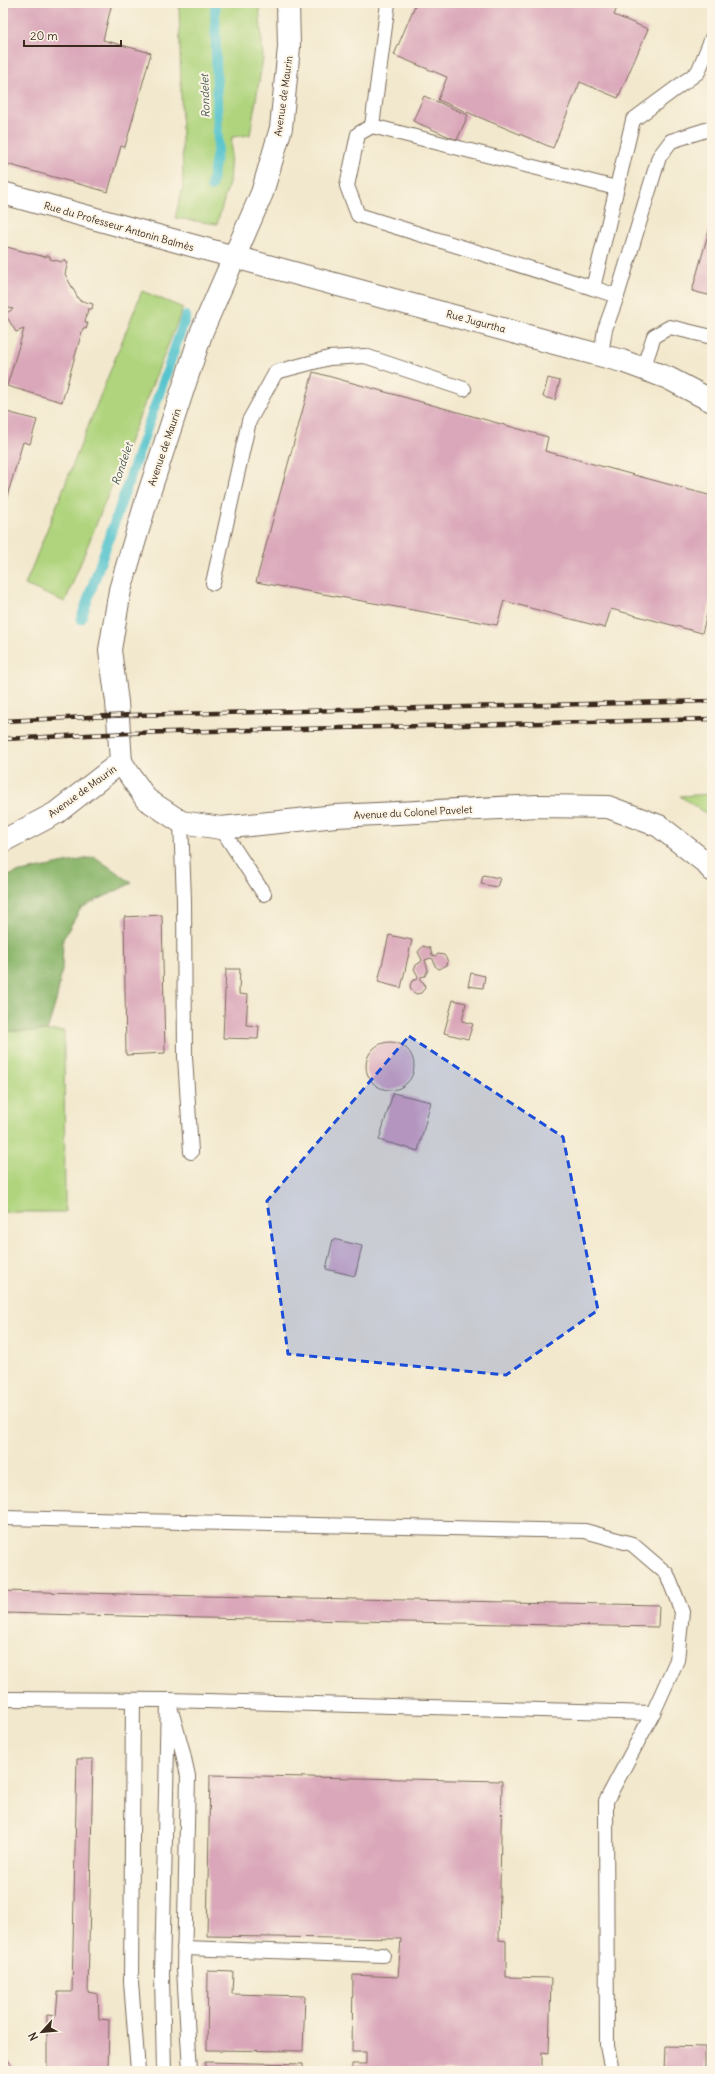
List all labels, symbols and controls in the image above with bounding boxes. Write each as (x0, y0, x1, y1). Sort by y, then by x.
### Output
scale bar (24, 22, 121, 48)
text: 20 m (30, 28, 58, 43)
street label: Avenue de Maurin (271, 55, 296, 137)
water label: Rondelet (197, 73, 213, 118)
street label: Rue du Professeur Antonin Balmès (42, 199, 196, 254)
street label: Rue Jugurtha (445, 307, 507, 336)
street label: Avenue de Maurin (145, 406, 184, 488)
water label: Rondelet (108, 440, 136, 487)
street label: Avenue de Maurin (46, 762, 119, 821)
street label: Avenue du Colonel Pavelet (354, 803, 473, 822)
north arrow (22, 2012, 62, 2052)
text: N (25, 2030, 41, 2043)

